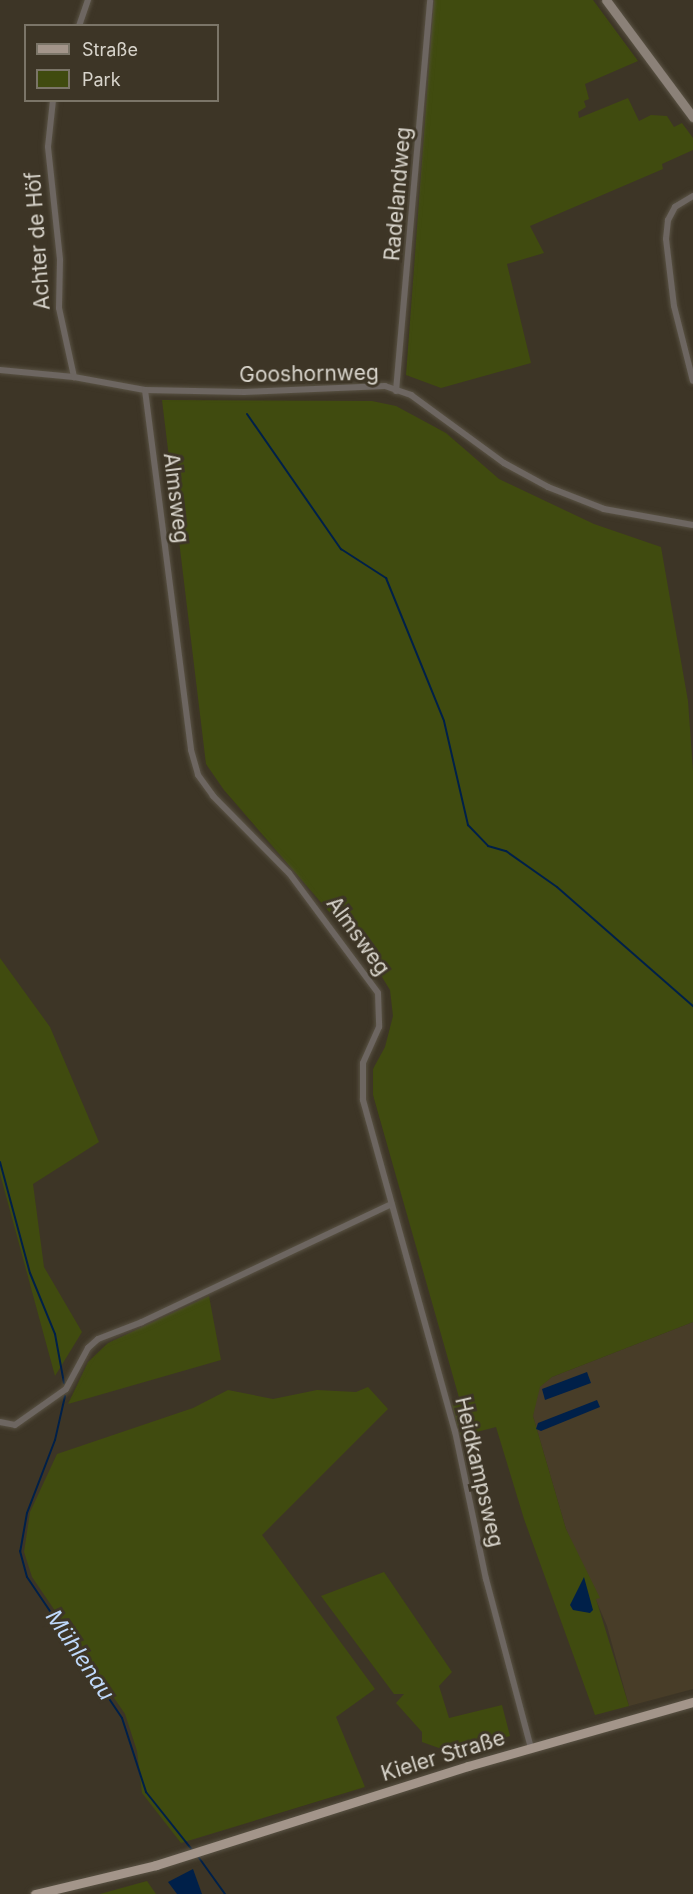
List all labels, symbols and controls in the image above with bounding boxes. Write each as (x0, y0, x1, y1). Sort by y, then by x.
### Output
legend (24, 24, 219, 102)
text: Straße (82, 39, 138, 60)
text: Park (82, 69, 121, 90)
street label: Radelandweg (380, 126, 416, 262)
street label: Achter de Höf (21, 171, 55, 311)
street label: Gooshornweg (239, 360, 379, 388)
street label: Almsweg (158, 451, 194, 545)
street label: Almsweg (321, 892, 395, 980)
street label: Heidkampsweg (449, 1394, 509, 1550)
water label: Mühlenau (40, 1605, 120, 1705)
street label: Kieler Straße (378, 1725, 508, 1787)

